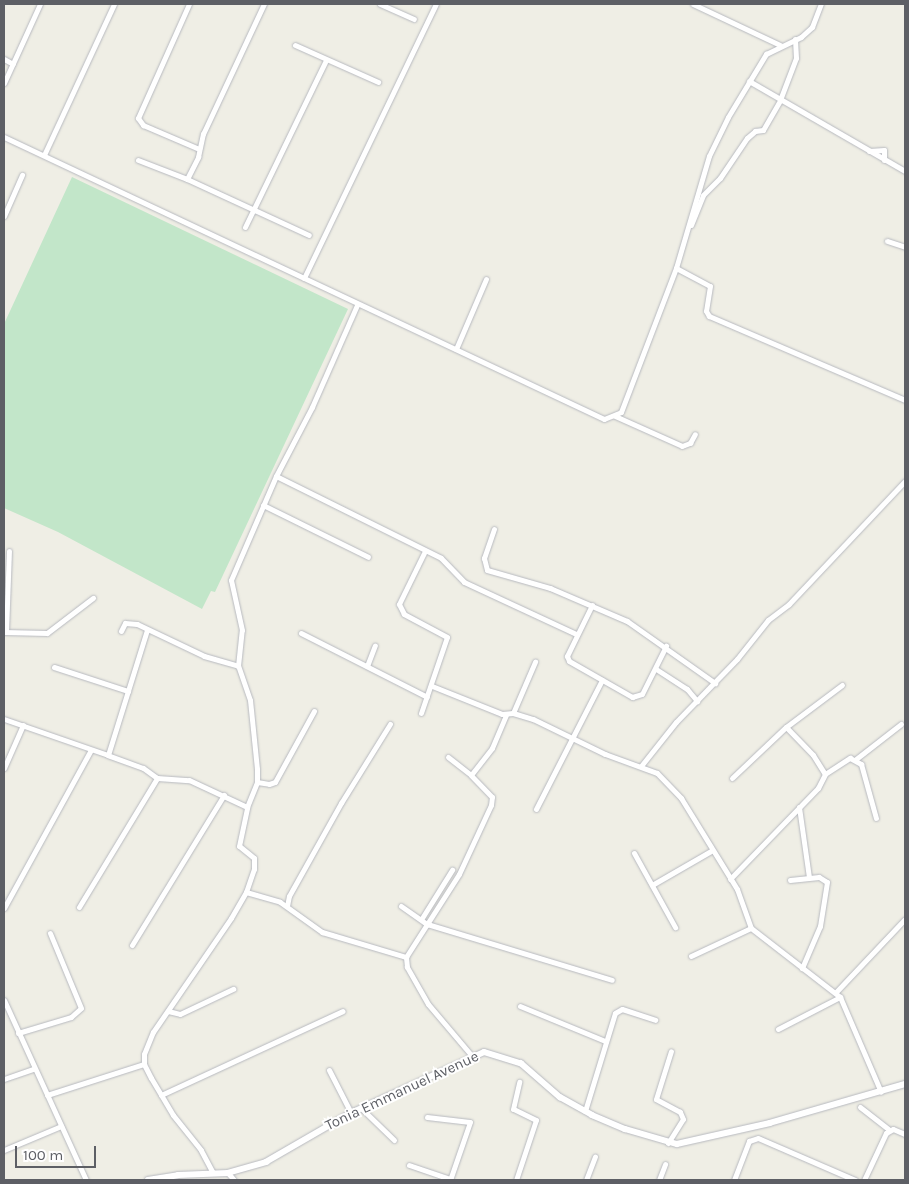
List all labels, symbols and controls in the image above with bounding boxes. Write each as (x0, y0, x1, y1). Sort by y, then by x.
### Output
street label: Tonia Emmanuel Avenue (322, 1047, 482, 1135)
scale bar (18, 1136, 99, 1168)
text: 100 m (23, 1146, 63, 1164)

